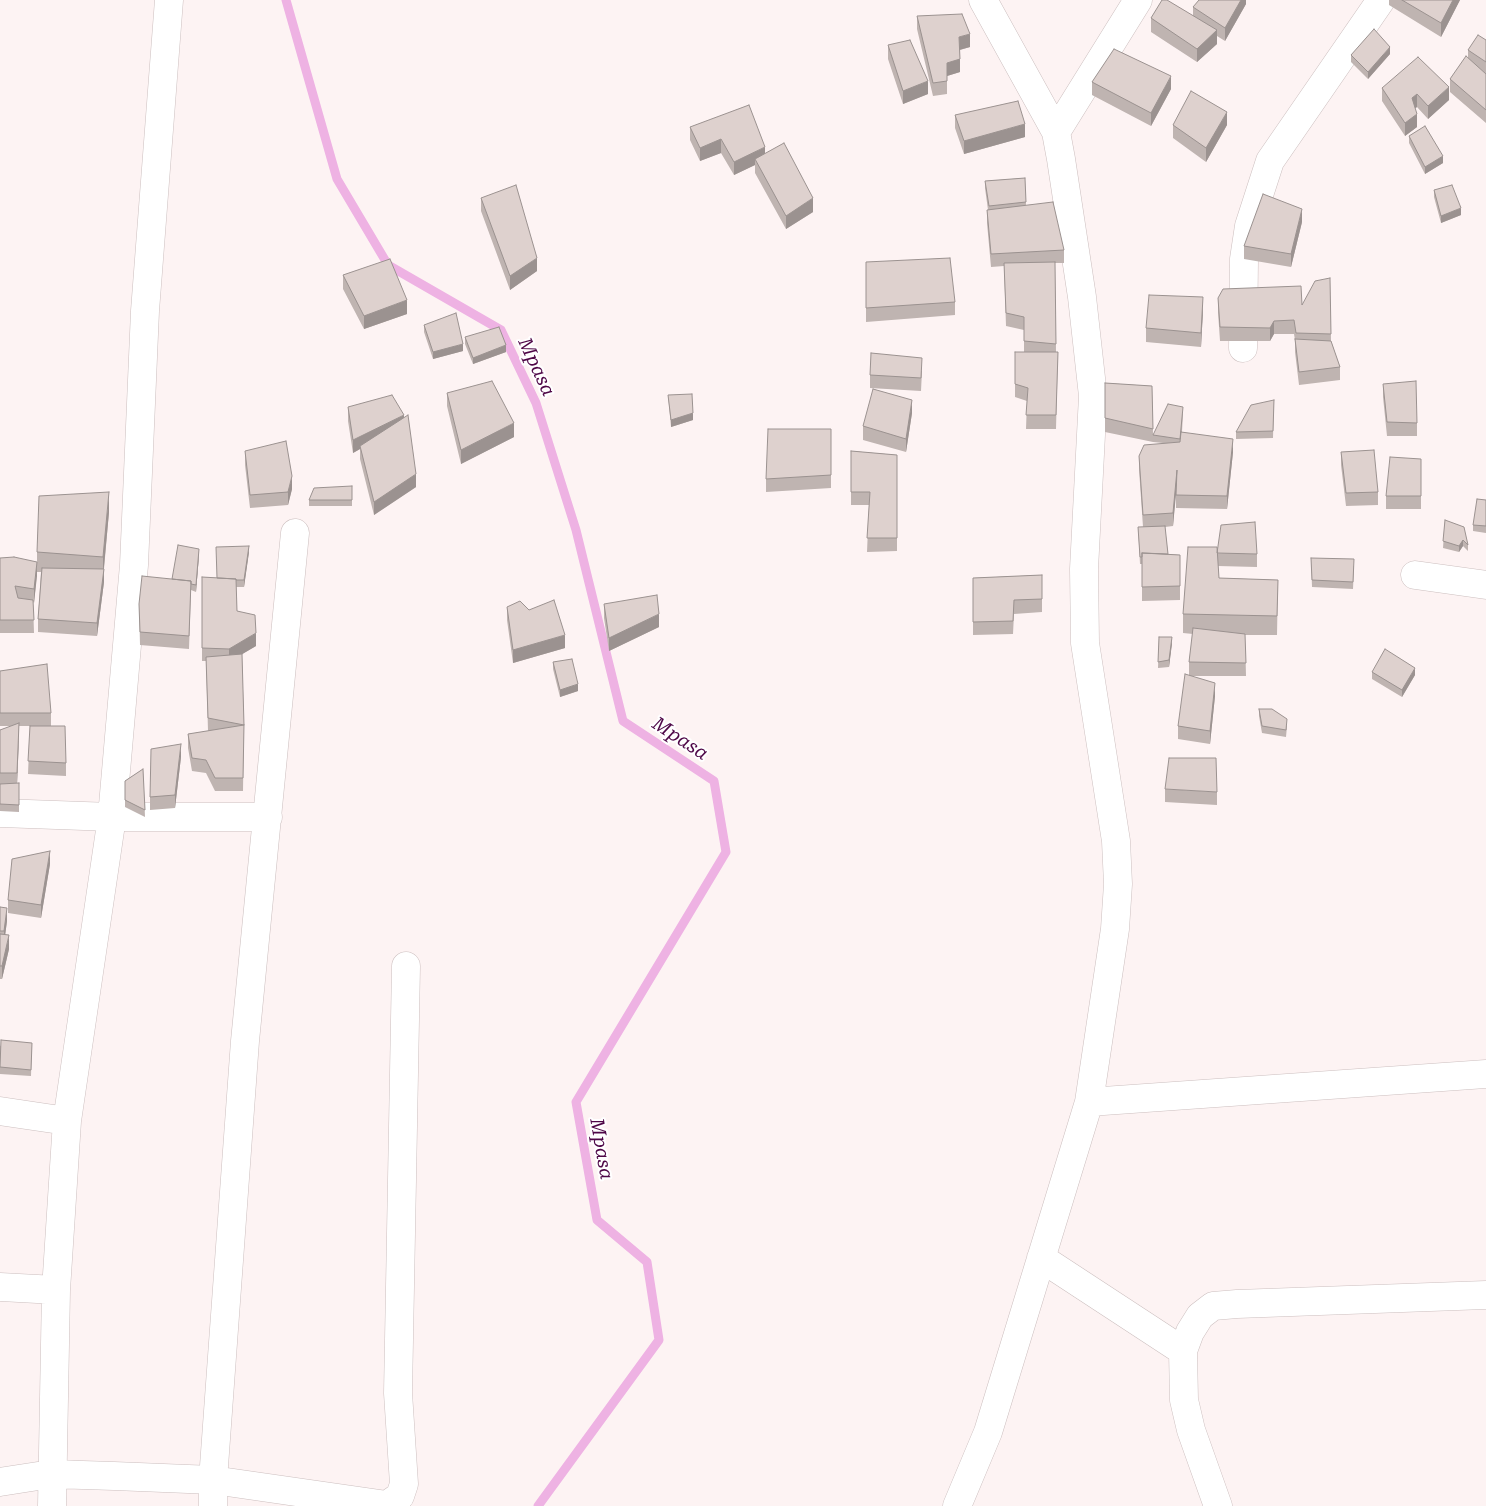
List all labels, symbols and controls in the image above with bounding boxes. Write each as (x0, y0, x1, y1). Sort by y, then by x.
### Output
water label: Mpasa (513, 334, 559, 400)
water label: Mpasa (648, 713, 712, 765)
water label: Mpasa (584, 1117, 618, 1181)

